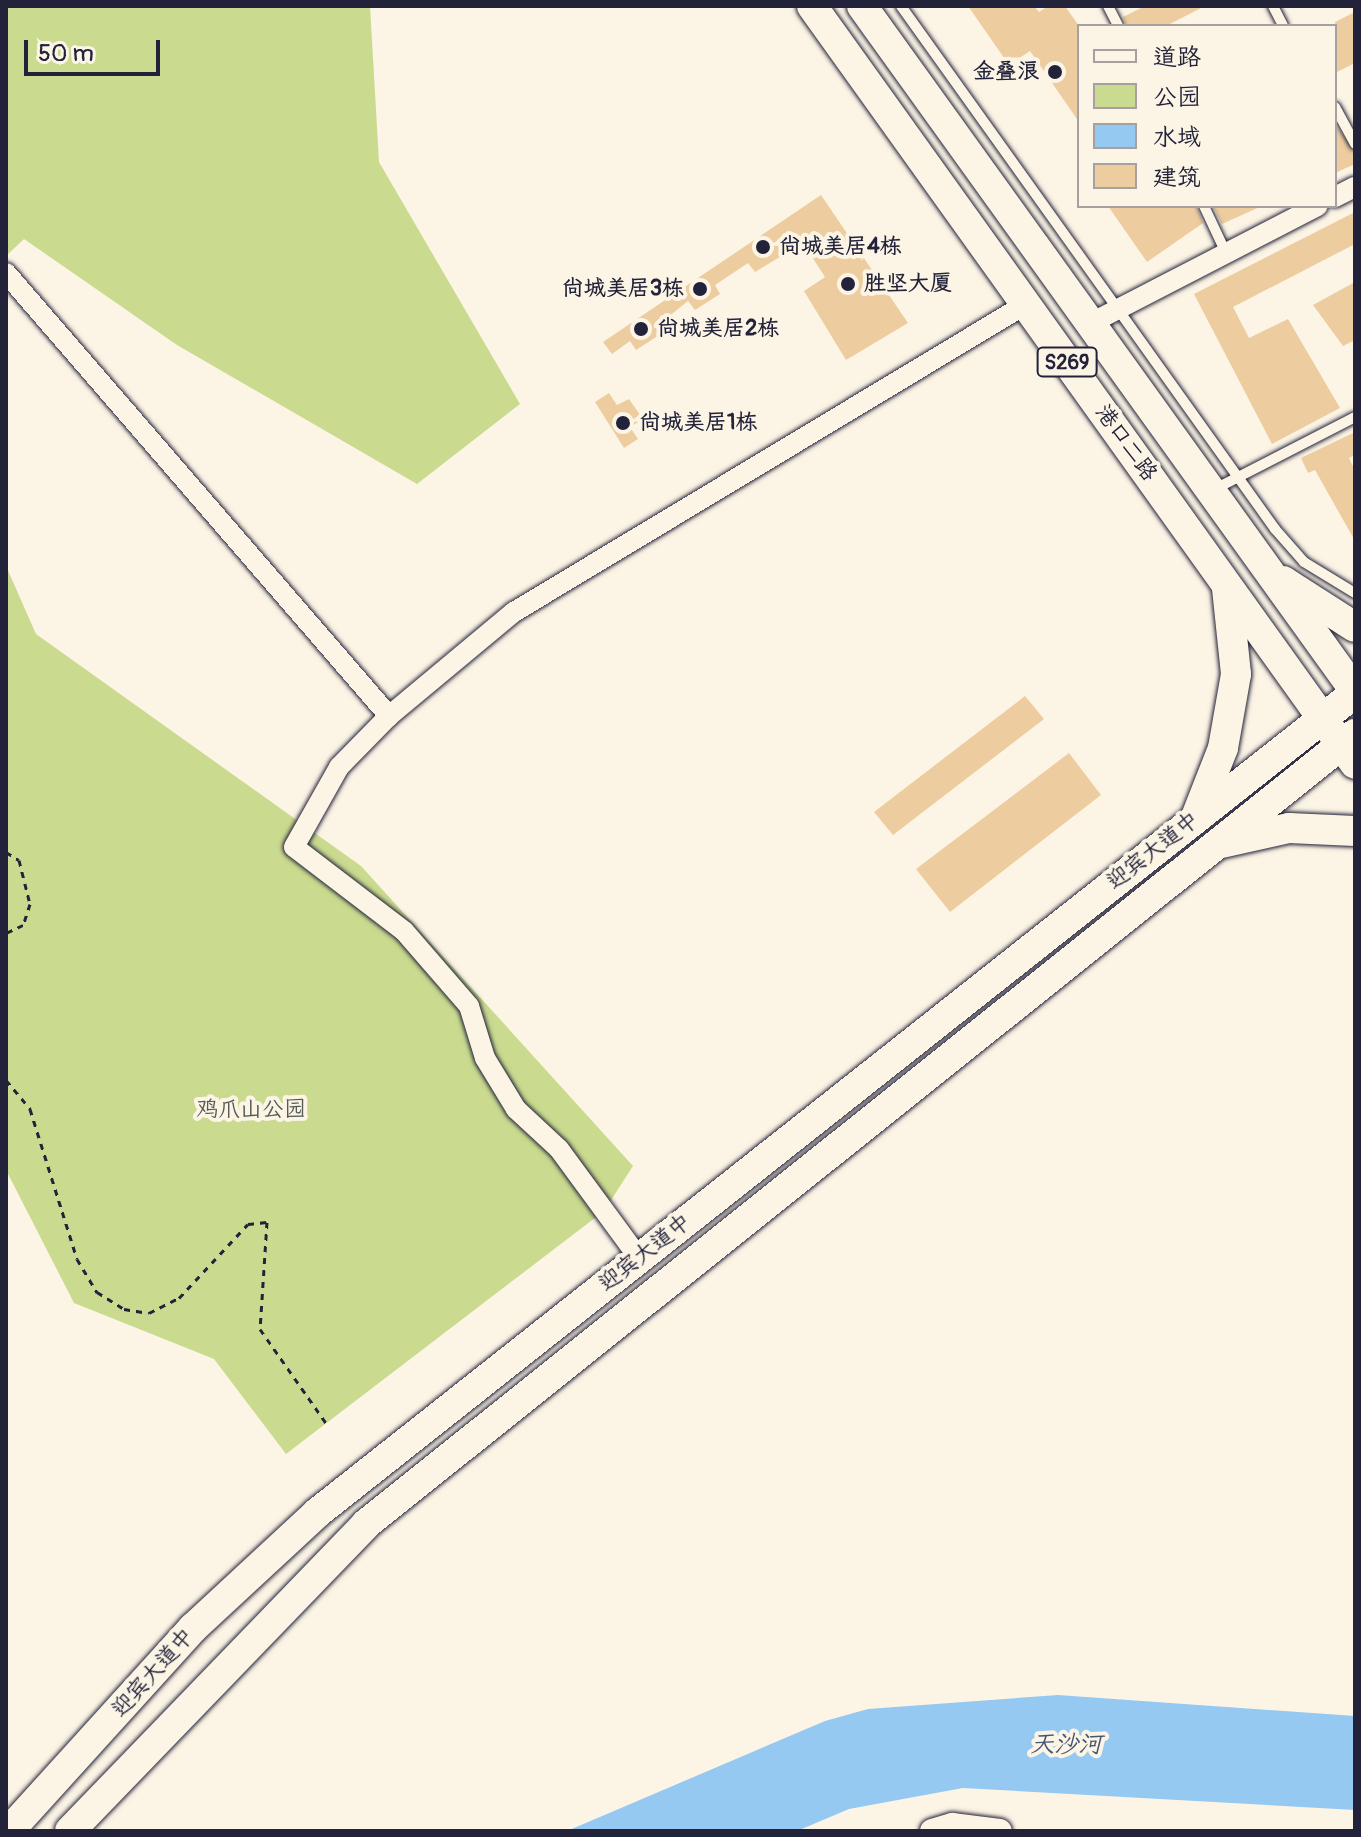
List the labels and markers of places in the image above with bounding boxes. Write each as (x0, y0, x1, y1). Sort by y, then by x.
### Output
place label: 金叠浪 (973, 59, 1039, 85)
marker: 金叠浪 (1046, 63, 1064, 81)
place label: 尚城美居4栋 (779, 234, 902, 260)
marker: 尚城美居4栋 (754, 238, 772, 256)
place label: 胜坚大厦 (864, 271, 952, 297)
marker: 胜坚大厦 (839, 275, 857, 293)
place label: 尚城美居3栋 (562, 276, 684, 302)
marker: 尚城美居3栋 (691, 280, 709, 298)
place label: 尚城美居2栋 (657, 316, 779, 342)
marker: 尚城美居2栋 (632, 320, 650, 338)
place label: 尚城美居1栋 (639, 410, 758, 436)
marker: 尚城美居1栋 (614, 414, 632, 432)

